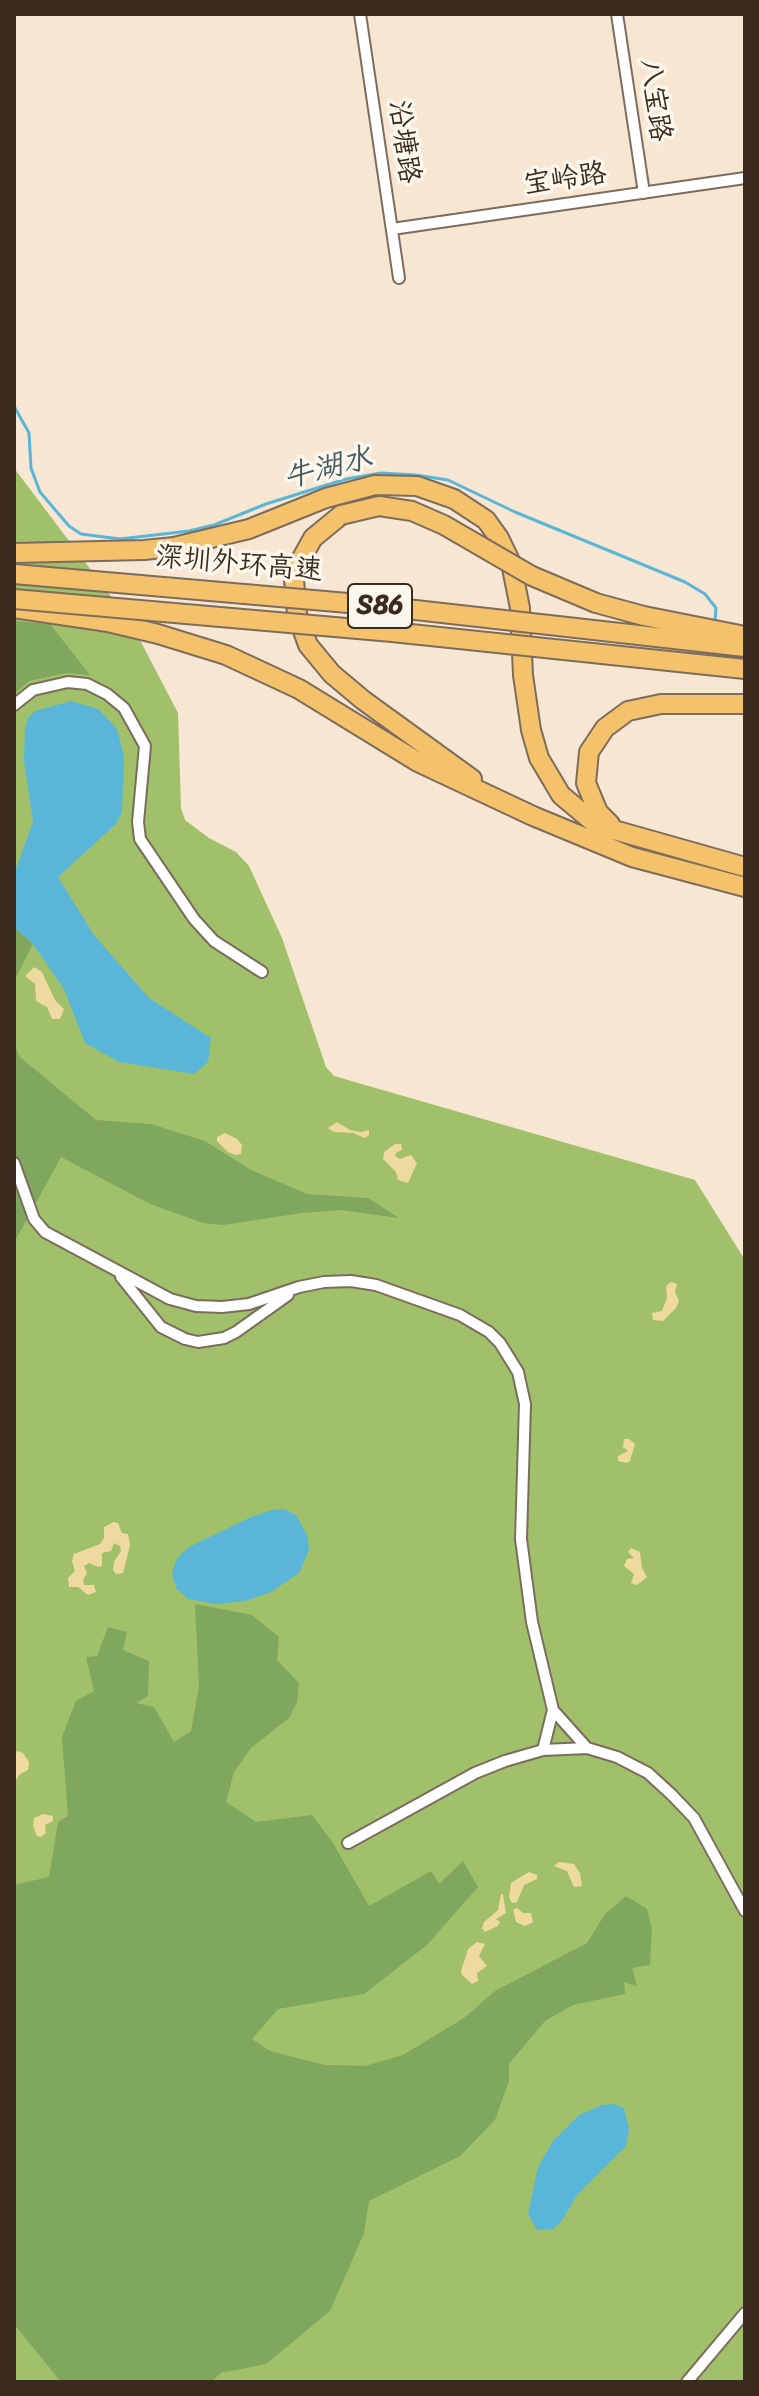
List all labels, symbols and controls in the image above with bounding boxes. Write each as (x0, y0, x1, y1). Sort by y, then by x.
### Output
street label: 八宝路 (632, 56, 676, 144)
street label: 沿塘路 (381, 98, 425, 186)
street label: 宝岭路 (521, 158, 609, 202)
water label: 牛湖水 (280, 441, 376, 497)
street label: 深圳外环高速 (154, 541, 324, 589)
road number: S86 (348, 584, 412, 628)

